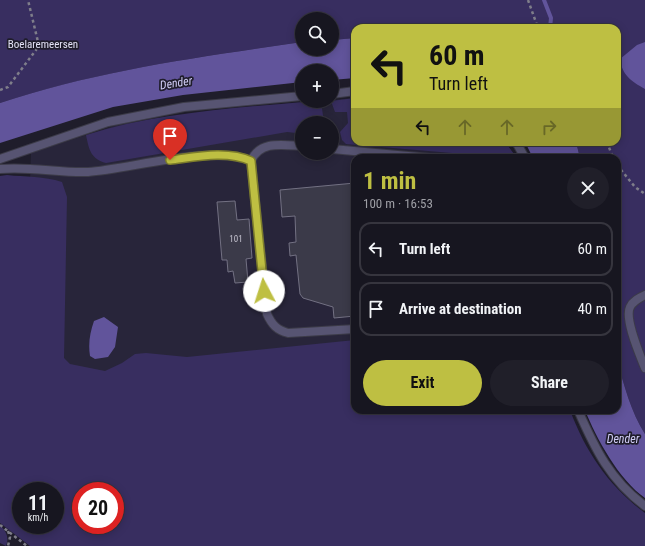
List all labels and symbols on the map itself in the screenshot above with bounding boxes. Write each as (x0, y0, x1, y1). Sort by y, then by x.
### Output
park label: Boelaremeersen (8, 38, 78, 51)
water label: Dender (159, 73, 194, 92)
pin (153, 119, 187, 160)
house number: 101 (229, 234, 243, 244)
position arrow (243, 270, 285, 312)
water label: Dender (607, 432, 640, 446)
speed limit sign: 20 (72, 482, 124, 534)

